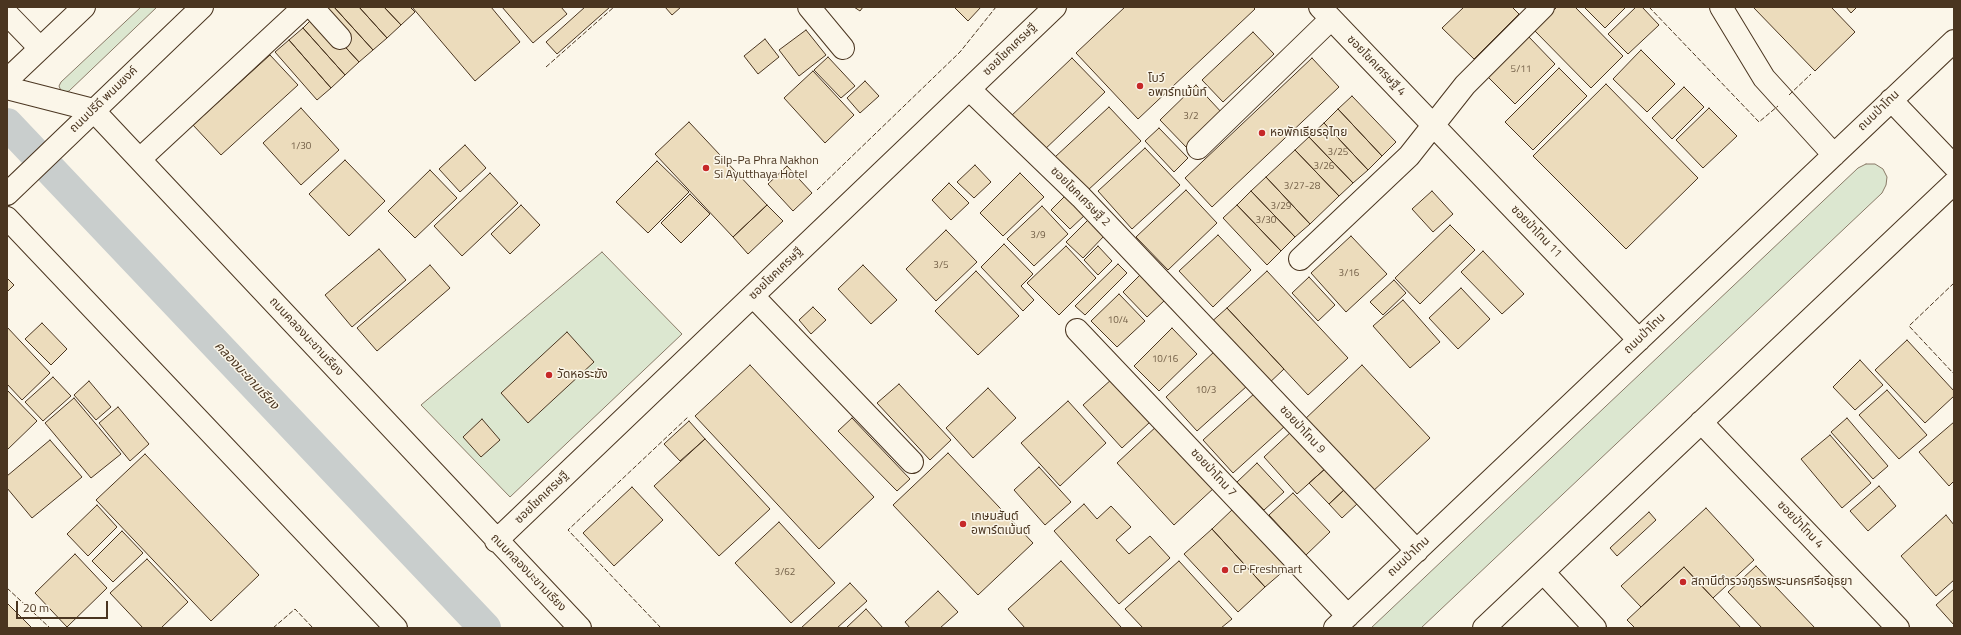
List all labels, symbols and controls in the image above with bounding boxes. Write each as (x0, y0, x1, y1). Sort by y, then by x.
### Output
street label: ซอยโชคเศรษฐี (980, 21, 1040, 79)
street label: ซอยโชคเศรษฐี 4 (1344, 33, 1408, 99)
street label: ถนนปรีดี พนมยงค์ (67, 64, 141, 136)
house number: 5/11 (1511, 64, 1531, 76)
place label: โบว์ อพาร์ทเม้นท์ (1148, 72, 1207, 100)
marker: โบว์ อพาร์ทเม้นท์ (1135, 81, 1145, 91)
street label: ถนนป่าโทน (1855, 88, 1903, 134)
house number: 3/2 (1183, 111, 1199, 123)
place label: หอพักเธียรอุไทย (1270, 126, 1347, 140)
marker: หอพักเธียรอุไทย (1257, 128, 1267, 138)
house number: 1/30 (291, 141, 311, 153)
house number: 3/25 (1328, 147, 1348, 159)
place label: Silp-Pa Phra Nakhon Si Ayutthaya Hotel (714, 154, 819, 182)
house number: 3/26 (1314, 161, 1334, 173)
marker: Silp-Pa Phra Nakhon Si Ayutthaya Hotel (701, 163, 711, 173)
street label: ซอยโชคเศรษฐี 2 (1047, 164, 1113, 230)
house number: 3/27-28 (1284, 181, 1320, 193)
house number: 3/29 (1271, 201, 1291, 213)
street label: ซอยป่าโทน 11 (1507, 203, 1565, 261)
house number: 3/30 (1256, 215, 1276, 227)
house number: 3/9 (1030, 230, 1046, 242)
street label: ซอยโชคเศรษฐี (746, 245, 806, 303)
house number: 3/5 (933, 260, 949, 272)
house number: 3/16 (1339, 268, 1359, 280)
street label: ถนนคลองมะขามเรียง (266, 295, 346, 379)
street label: ถนนป่าโทน (1621, 311, 1669, 357)
house number: 10/4 (1108, 315, 1128, 327)
water label: คลองมะขามเรียง (211, 339, 281, 413)
house number: 10/16 (1152, 354, 1178, 366)
place label: วัดหอระฆัง (557, 368, 608, 382)
marker: วัดหอระฆัง (544, 370, 554, 380)
house number: 10/3 (1196, 385, 1216, 397)
street label: ซอยป่าโทน 9 (1276, 403, 1328, 457)
street label: ซอยป่าโทน 7 (1187, 446, 1239, 500)
street label: ซอยโชคเศรษฐี (512, 469, 572, 527)
street label: ซอยป่าโทน 4 (1774, 498, 1826, 552)
place label: เกษมสันต์ อพาร์ตเม้นต์ (971, 510, 1030, 538)
marker: เกษมสันต์ อพาร์ตเม้นต์ (958, 519, 968, 529)
street label: ถนนคลองมะขามเรียง (487, 531, 569, 615)
street label: ถนนป่าโทน (1385, 534, 1433, 580)
place label: CP Freshmart (1233, 563, 1302, 577)
marker: CP Freshmart (1220, 565, 1230, 575)
house number: 3/62 (775, 567, 795, 579)
place label: สถานีตำรวจภูธรพระนครศรีอยุธยา (1691, 575, 1852, 589)
marker: สถานีตำรวจภูธรพระนครศรีอยุธยา (1678, 577, 1688, 587)
scale bar (18, 593, 110, 619)
text: 20 m (23, 598, 49, 617)

